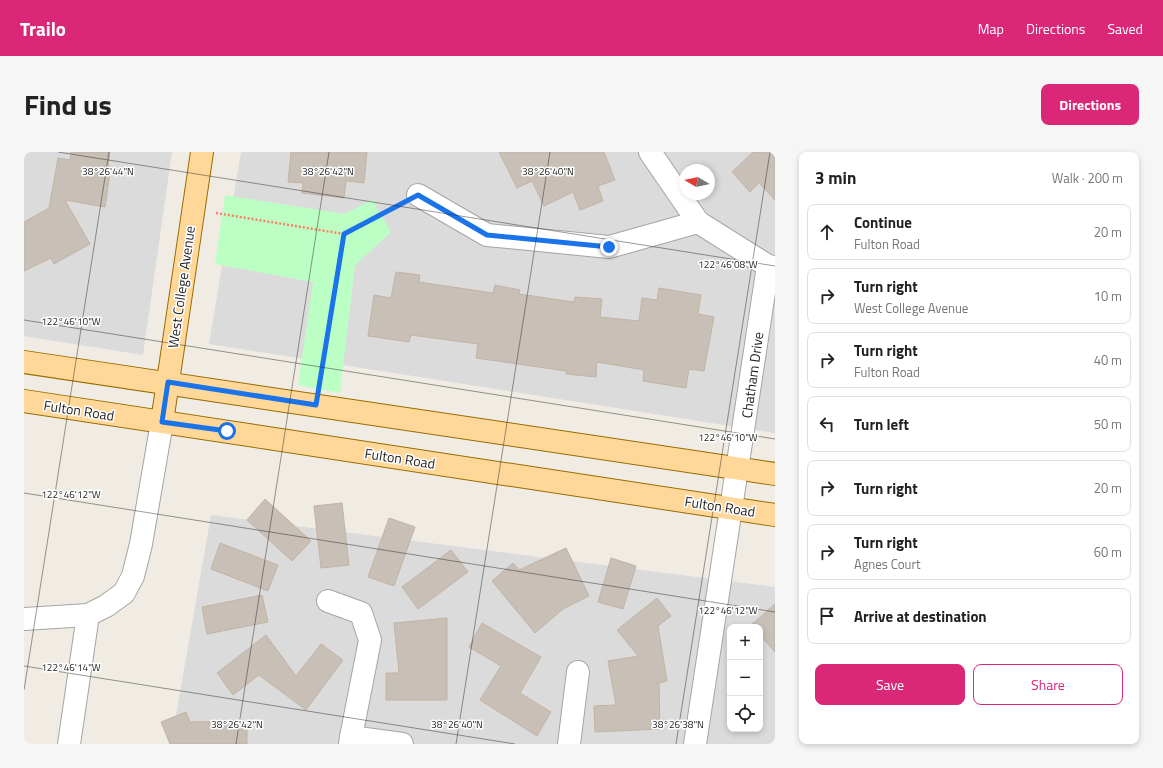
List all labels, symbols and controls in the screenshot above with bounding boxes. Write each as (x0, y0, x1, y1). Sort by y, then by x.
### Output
text: Trailo (20, 14, 66, 43)
text: Map (978, 18, 1004, 39)
text: Directions (1026, 18, 1085, 39)
text: Saved (1107, 18, 1143, 39)
text: Find us (24, 83, 112, 126)
button: Directions (1041, 84, 1139, 125)
text: 38°26'44"N (82, 164, 134, 179)
text: 38°26'42"N (302, 164, 354, 179)
text: 38°26'40"N (522, 164, 574, 179)
north arrow (679, 164, 715, 200)
text: 3 min (815, 165, 856, 191)
text: Walk · 200 m (1052, 168, 1123, 188)
text: Continue (854, 211, 912, 234)
icon: ahead (816, 221, 838, 243)
text: 20 m (1094, 222, 1122, 242)
street label: West College Avenue (162, 225, 200, 349)
text: Fulton Road (854, 234, 920, 254)
route end (600, 238, 618, 256)
text: 122°46'08"W (698, 257, 758, 272)
text: Turn right (854, 275, 918, 298)
icon: right (816, 285, 838, 307)
text: 10 m (1094, 286, 1122, 306)
text: West College Avenue (854, 298, 968, 318)
text: 122°46'10"W (41, 314, 101, 329)
street label: Chatham Drive (736, 330, 768, 420)
text: Turn right (854, 339, 918, 362)
icon: right (816, 349, 838, 371)
text: 40 m (1094, 350, 1122, 370)
text: Fulton Road (854, 362, 920, 382)
street label: Fulton Road (42, 394, 116, 426)
icon: left (816, 413, 838, 435)
text: Turn left (854, 413, 909, 436)
text: 50 m (1094, 414, 1122, 434)
route start (218, 422, 236, 440)
text: 122°46'10"W (698, 430, 758, 445)
street label: Fulton Road (363, 442, 437, 474)
icon: right (816, 477, 838, 499)
text: Turn right (854, 477, 918, 500)
text: 20 m (1094, 478, 1122, 498)
text: 122°46'12"W (41, 487, 101, 502)
street label: Fulton Road (683, 490, 757, 522)
text: Turn right (854, 531, 918, 554)
icon: right (816, 541, 838, 563)
text: 60 m (1094, 542, 1122, 562)
text: Agnes Court (854, 554, 921, 574)
text: 122°46'12"W (698, 603, 758, 618)
icon: arrive (816, 605, 838, 627)
text: Arrive at destination (854, 605, 987, 628)
map controls (727, 624, 763, 732)
button: + (727, 624, 763, 660)
text: 122°46'14"W (41, 660, 101, 675)
button: − (727, 660, 763, 696)
button: Save (815, 664, 965, 705)
button: Share (973, 664, 1123, 705)
button: locate (727, 696, 763, 732)
text: 38°26'42"N (211, 717, 263, 732)
text: 38°26'40"N (431, 717, 483, 732)
text: 38°26'38"N (652, 717, 704, 732)

